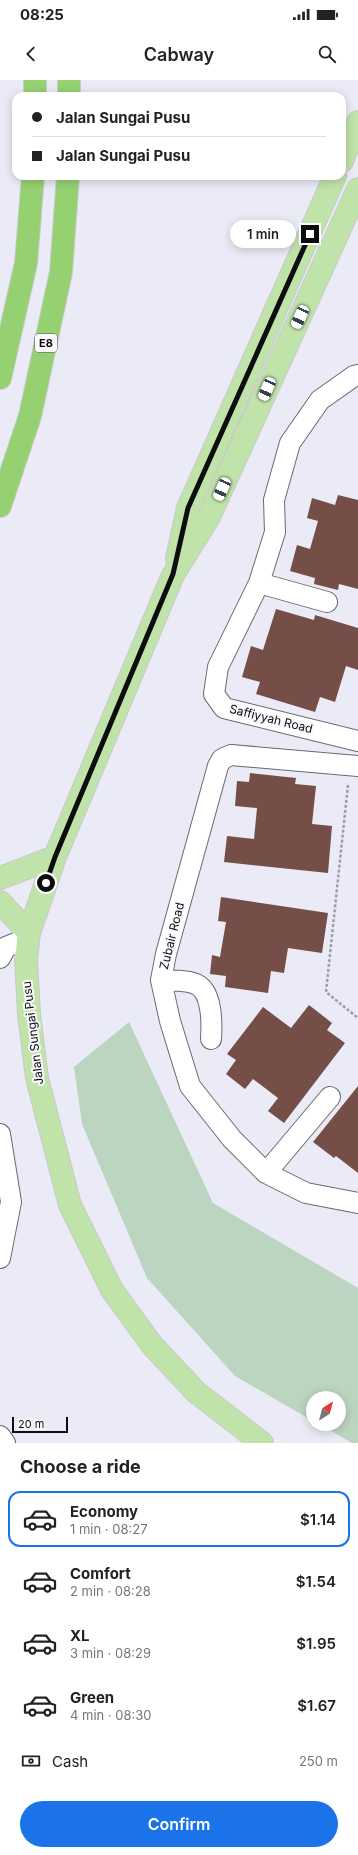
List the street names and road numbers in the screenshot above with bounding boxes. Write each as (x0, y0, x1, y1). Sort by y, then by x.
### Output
road number: E8 (35, 334, 57, 352)
street label: Saffiyyah Road (228, 701, 314, 736)
street label: Zubair Road (156, 901, 187, 971)
street label: Jalan Sungai Pusu (19, 980, 46, 1086)

